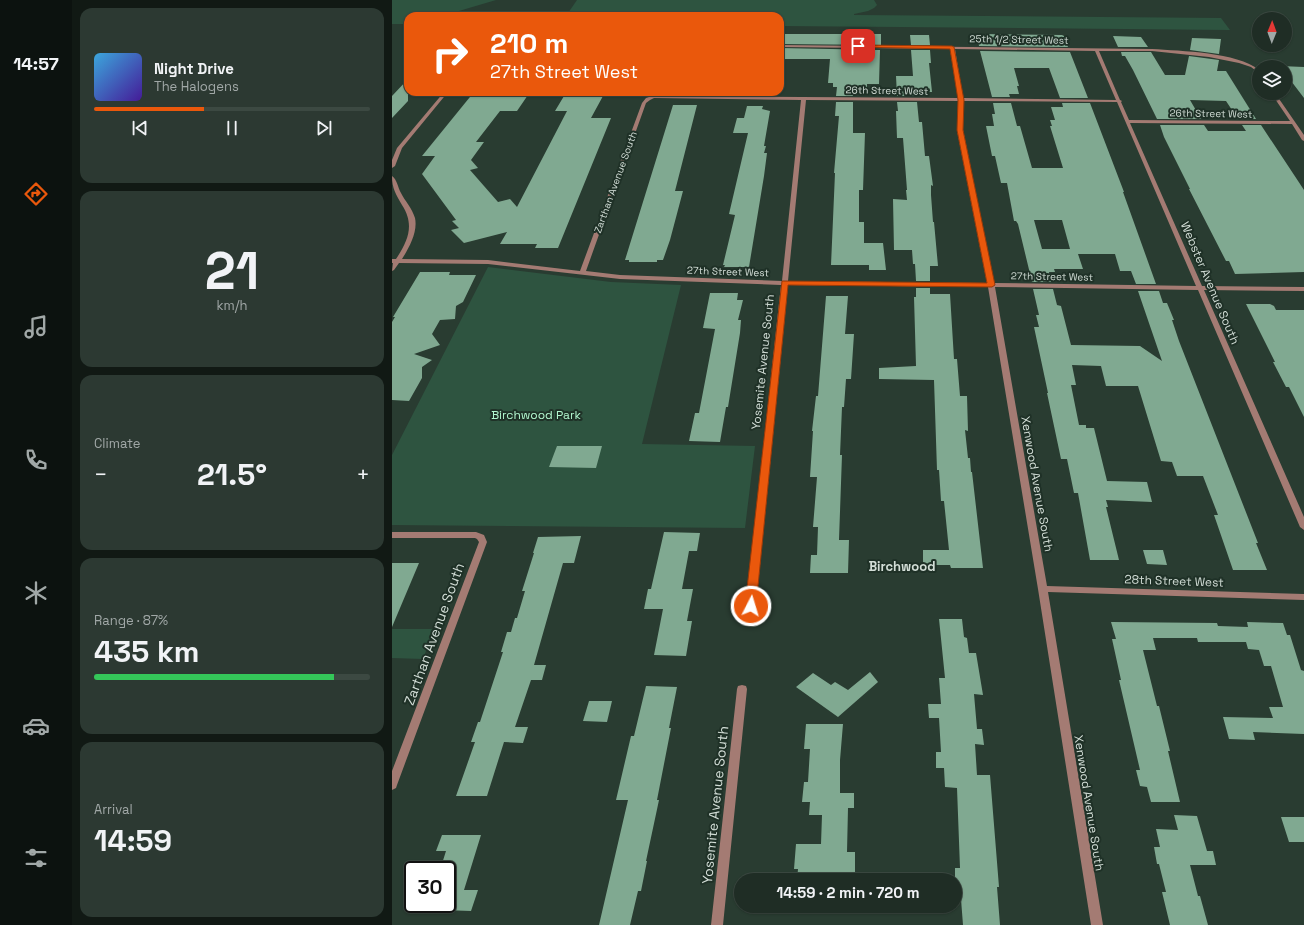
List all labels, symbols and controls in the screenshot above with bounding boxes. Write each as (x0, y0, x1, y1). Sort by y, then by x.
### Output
north arrow (1252, 12, 1292, 52)
map controls (1252, 12, 1292, 100)
text: 210 m (490, 25, 568, 61)
icon: right (424, 28, 476, 80)
pin (841, 29, 875, 63)
street label: 25th 1/2 Street West (969, 32, 1069, 47)
icon: arrive (847, 35, 869, 57)
text: 14:57 (13, 52, 59, 75)
text: Night Drive (154, 59, 234, 78)
text: 27th Street West (490, 60, 638, 83)
button: layers (1252, 60, 1292, 100)
text: The Halogens (154, 78, 239, 95)
street label: 26th Street West (845, 83, 929, 98)
street label: 26th Street West (1169, 106, 1253, 121)
icon: previous (129, 117, 151, 139)
icon: pause (221, 117, 243, 139)
icon: next (313, 117, 335, 139)
street label: Zarthan Avenue South (591, 129, 640, 235)
icon: directions (22, 180, 50, 208)
street label: Webster Avenue South (1177, 219, 1243, 347)
text: 21 (205, 238, 259, 304)
street label: 27th Street West (687, 264, 770, 279)
street label: 27th Street West (1011, 269, 1094, 284)
street label: Yosemite Avenue South (748, 293, 778, 431)
text: km/h (217, 297, 247, 314)
icon: music (22, 313, 50, 341)
park label: Birchwood Park (491, 407, 581, 423)
street label: Xenwood Avenue South (1017, 415, 1057, 553)
text: Climate (94, 435, 140, 452)
icon: phone (22, 446, 50, 474)
text: 21.5° (197, 455, 267, 494)
text: − (94, 460, 108, 488)
text: + (356, 460, 370, 488)
district label: Birchwood (868, 558, 936, 575)
street label: Zarthan Avenue South (400, 560, 468, 708)
street label: 28th Street West (1124, 571, 1224, 591)
icon: climate (22, 579, 50, 607)
position arrow (730, 585, 772, 627)
text: Range · 87% (94, 612, 168, 629)
text: 435 km (94, 632, 199, 671)
icon: car (22, 712, 50, 740)
street label: Yosemite Avenue South (698, 725, 732, 885)
street label: Xenwood Avenue South (1070, 734, 1108, 872)
text: Arrival (94, 801, 133, 818)
text: 14:59 (94, 821, 172, 860)
icon: filters (22, 844, 50, 872)
speed limit sign: 30 (404, 861, 456, 913)
text: 14:59 · 2 min · 720 m (776, 883, 920, 902)

